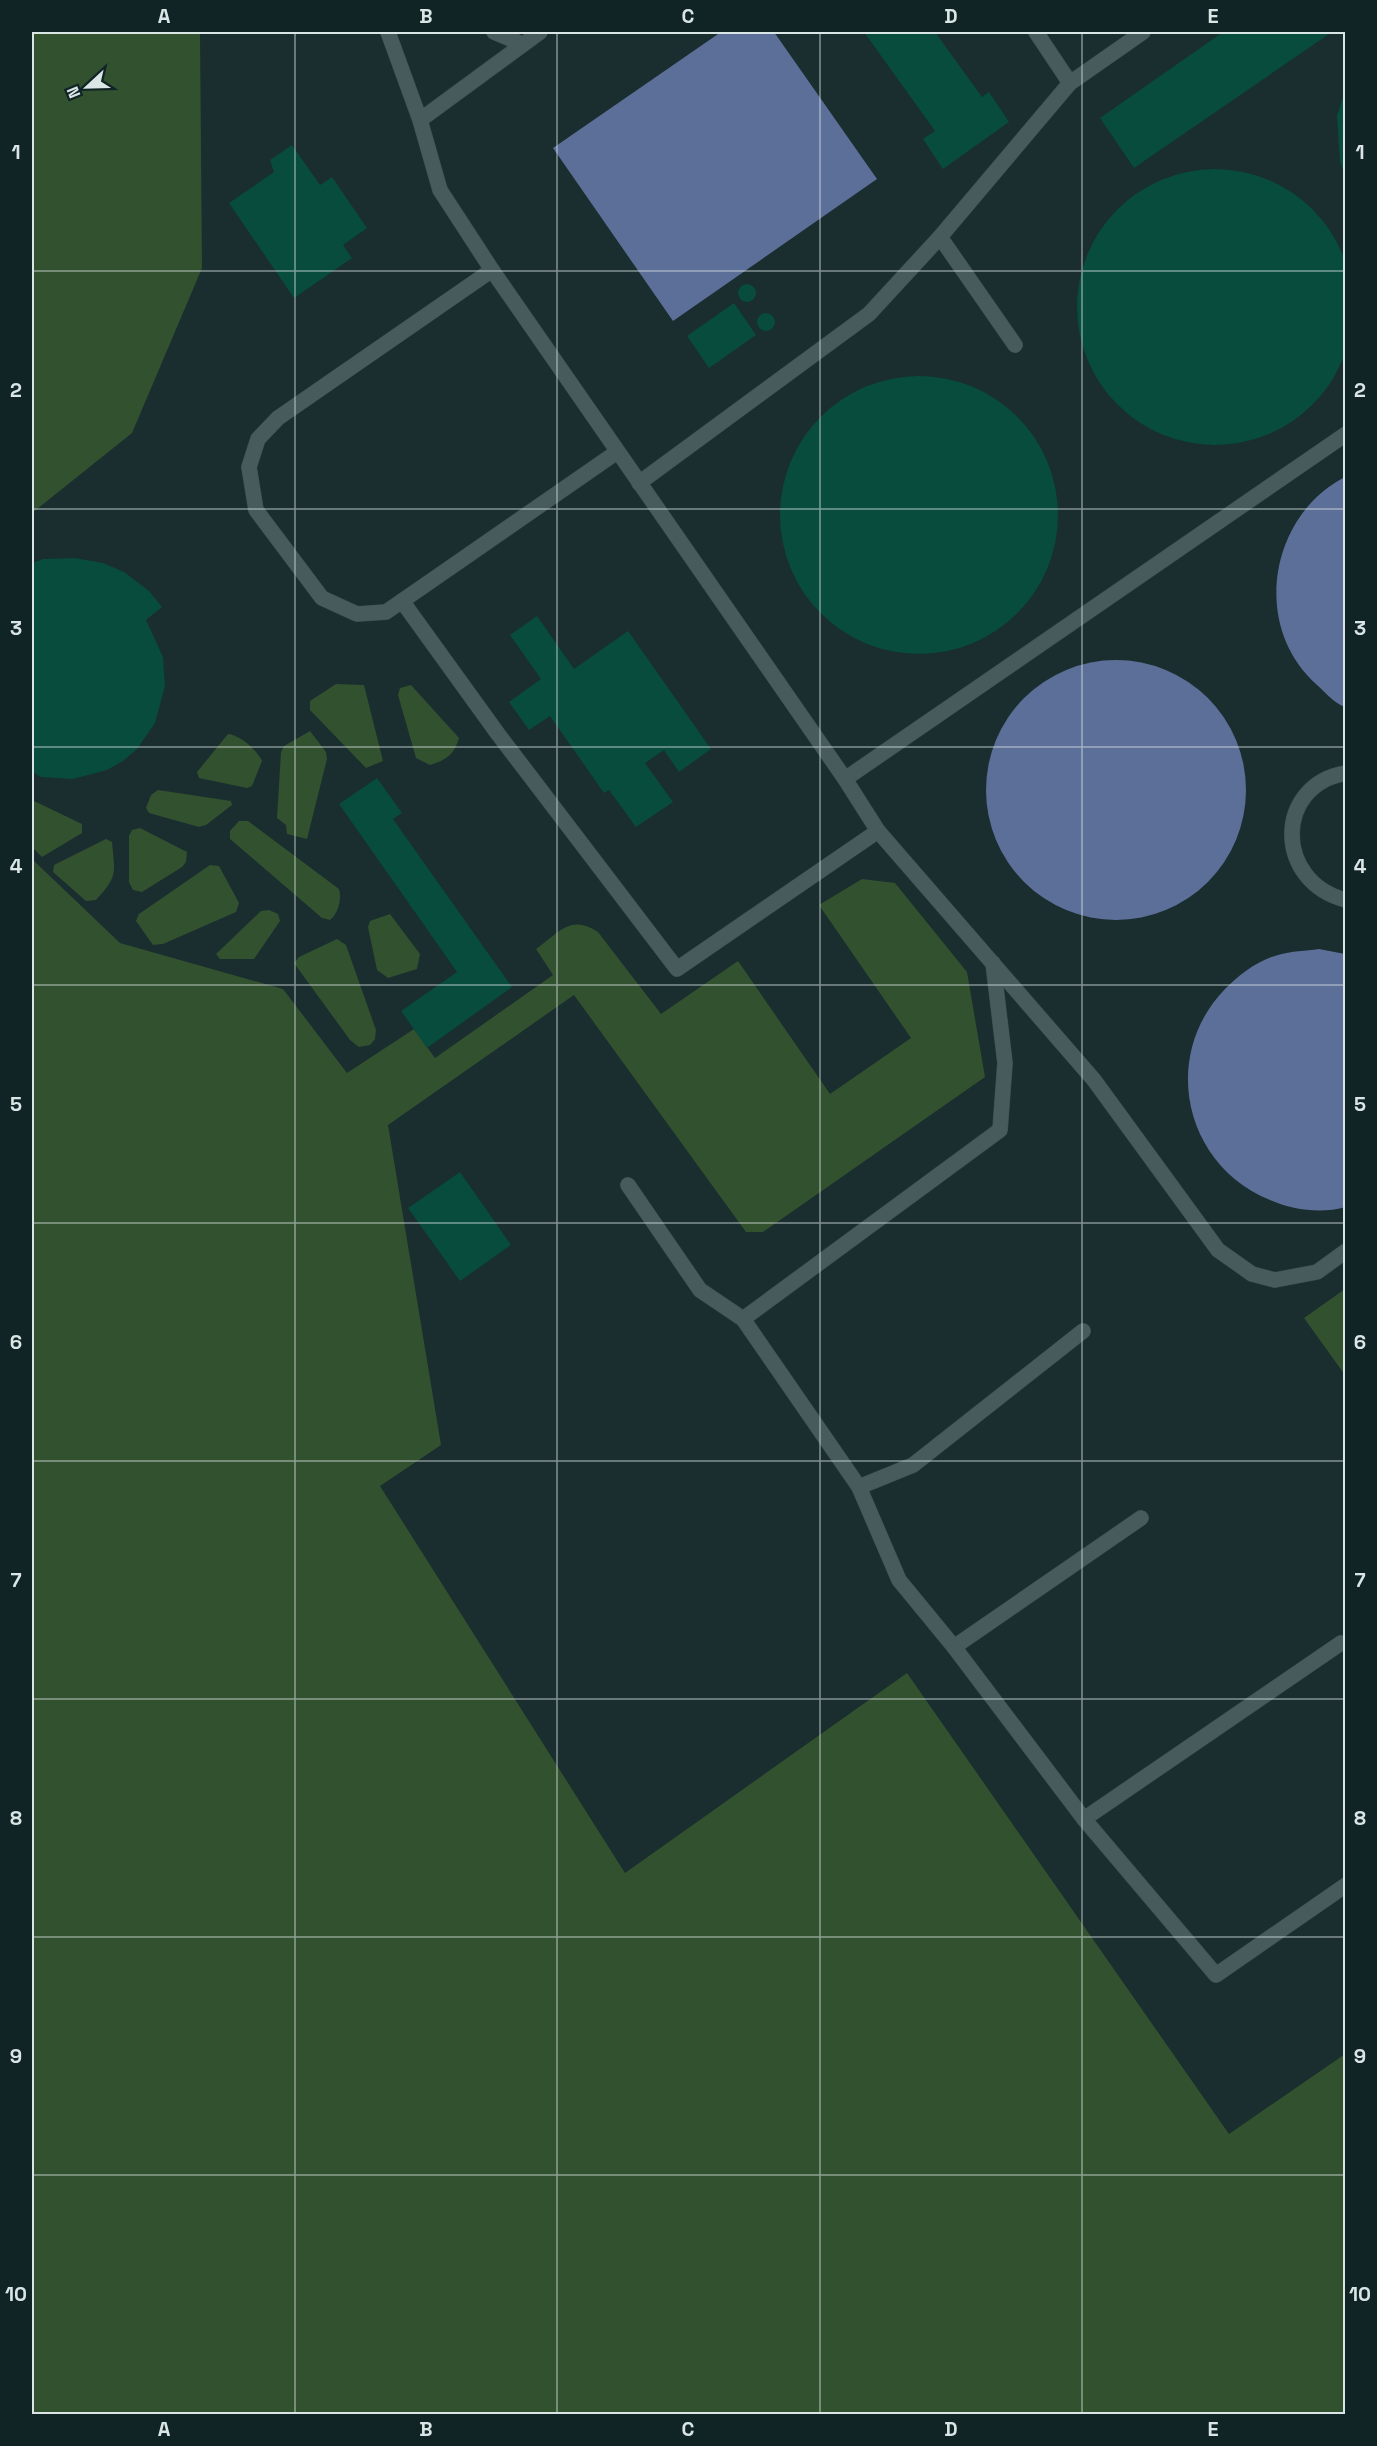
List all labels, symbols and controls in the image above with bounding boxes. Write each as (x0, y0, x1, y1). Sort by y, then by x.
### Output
text: A (158, 3, 171, 29)
text: B (419, 3, 433, 29)
text: C (682, 3, 695, 29)
text: D (944, 3, 958, 29)
text: E (1207, 3, 1219, 29)
north arrow (57, 57, 117, 117)
text: N (62, 84, 85, 101)
text: 1 (11, 139, 21, 165)
text: 1 (1355, 139, 1365, 165)
text: 2 (10, 377, 22, 403)
text: 2 (1354, 377, 1366, 403)
text: 3 (10, 615, 22, 641)
text: 3 (1354, 615, 1366, 641)
text: 4 (10, 853, 23, 879)
text: 4 (1354, 853, 1367, 879)
text: 5 (10, 1091, 22, 1117)
text: 5 (1354, 1091, 1366, 1117)
text: 6 (10, 1329, 22, 1355)
text: 6 (1354, 1329, 1366, 1355)
text: 7 (10, 1567, 22, 1593)
text: 7 (1354, 1567, 1366, 1593)
text: 8 (10, 1805, 22, 1831)
text: 8 (1354, 1805, 1366, 1831)
text: 9 (10, 2043, 22, 2069)
text: 9 (1354, 2043, 1366, 2069)
text: 10 (5, 2281, 27, 2307)
text: 10 (1349, 2281, 1371, 2307)
text: A (158, 2416, 171, 2442)
text: B (419, 2416, 433, 2442)
text: C (682, 2416, 695, 2442)
text: D (944, 2416, 958, 2442)
text: E (1207, 2416, 1219, 2442)

